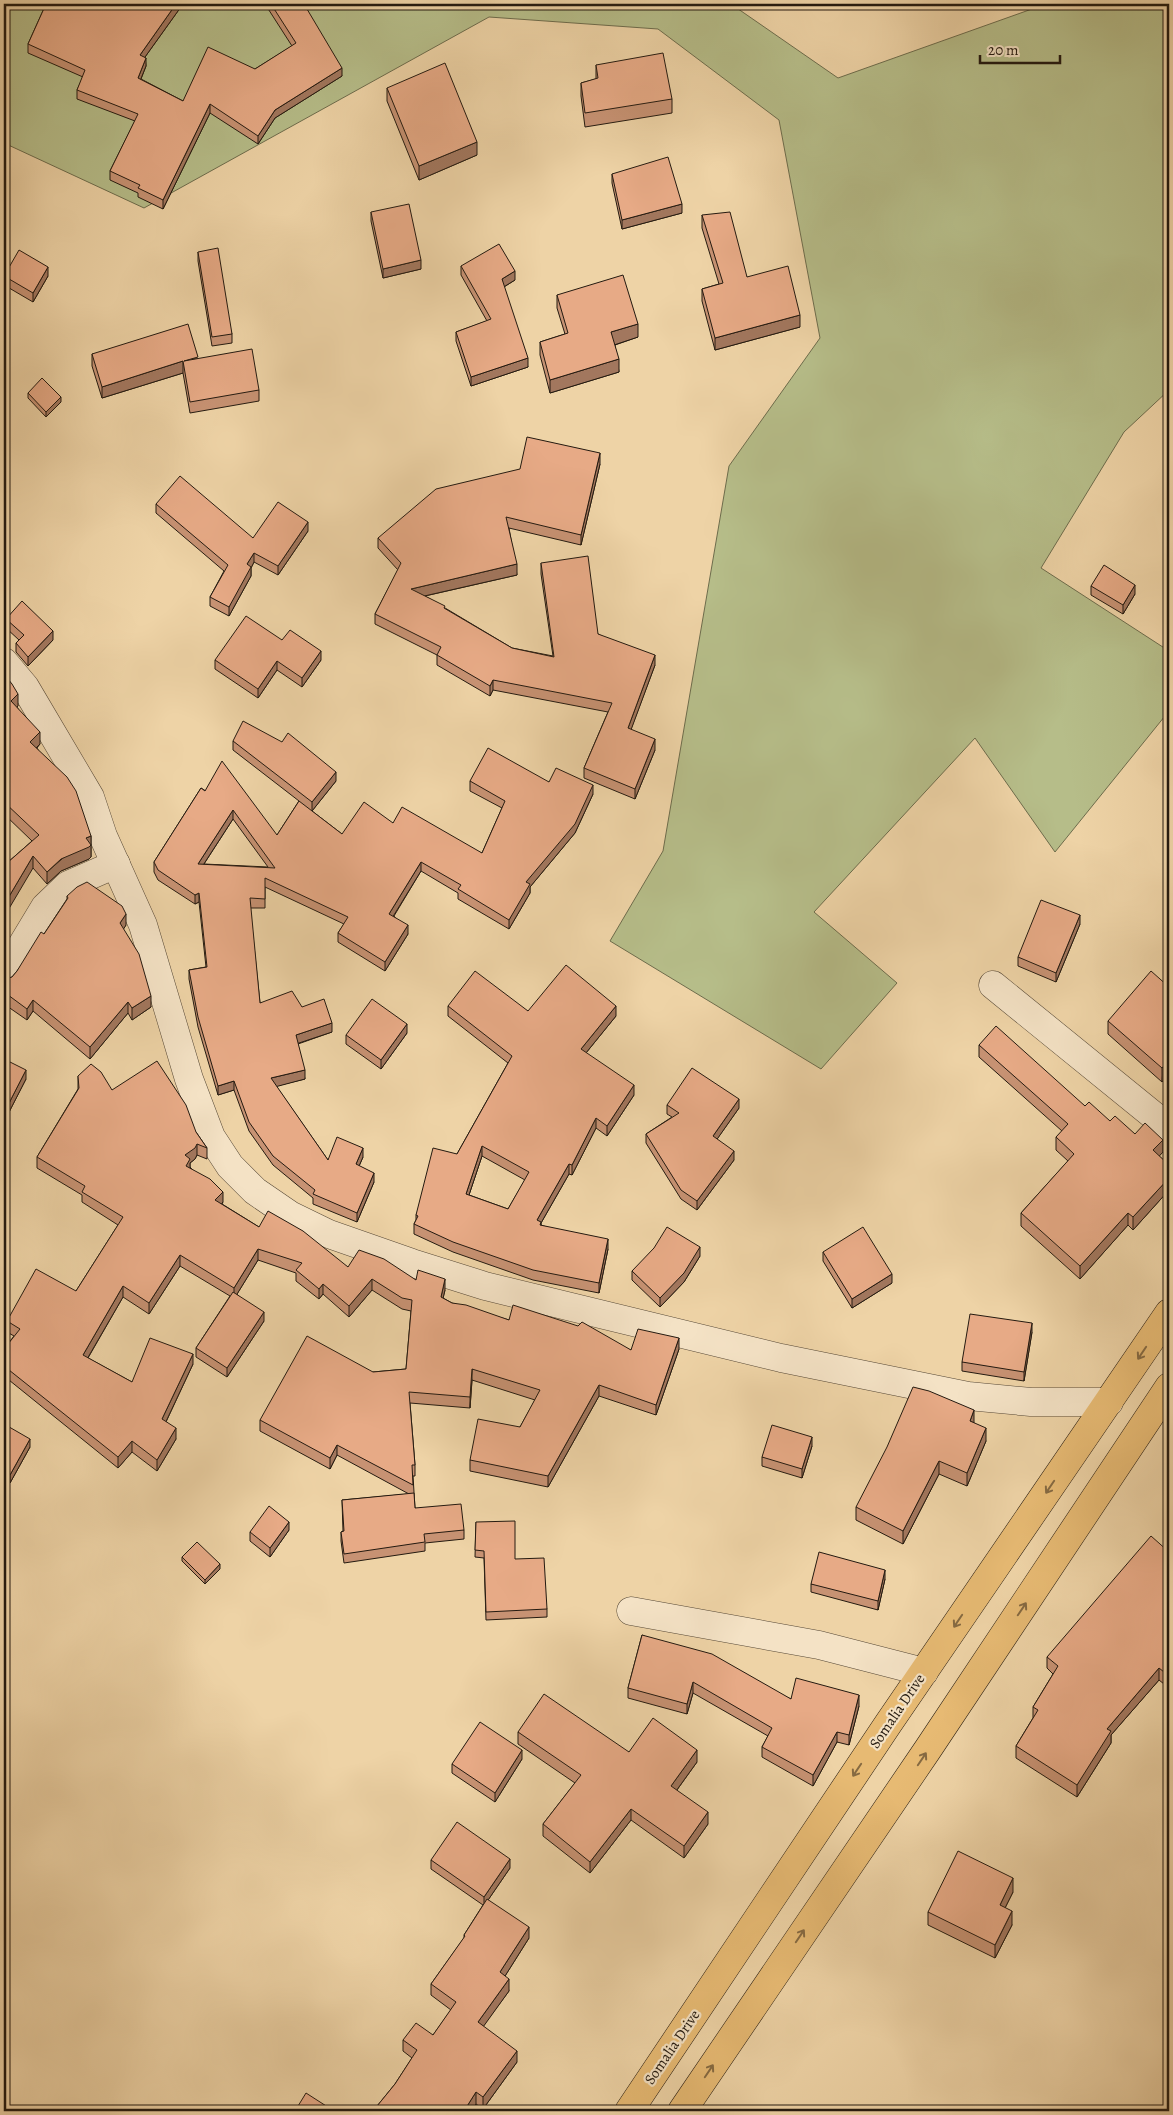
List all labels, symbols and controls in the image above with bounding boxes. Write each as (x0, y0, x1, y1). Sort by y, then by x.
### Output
scale bar (980, 32, 1060, 64)
text: 20 m (988, 40, 1019, 60)
one-way arrow (1137, 1346, 1147, 1360)
one-way arrow (1045, 1480, 1055, 1494)
one-way arrow (1016, 1602, 1027, 1616)
one-way arrow (953, 1614, 963, 1628)
street label: Somalia Drive (865, 1669, 930, 1752)
one-way arrow (916, 1752, 927, 1766)
one-way arrow (852, 1763, 862, 1777)
one-way arrow (795, 1929, 805, 1943)
street label: Somalia Drive (640, 2005, 705, 2088)
one-way arrow (704, 2064, 714, 2078)

